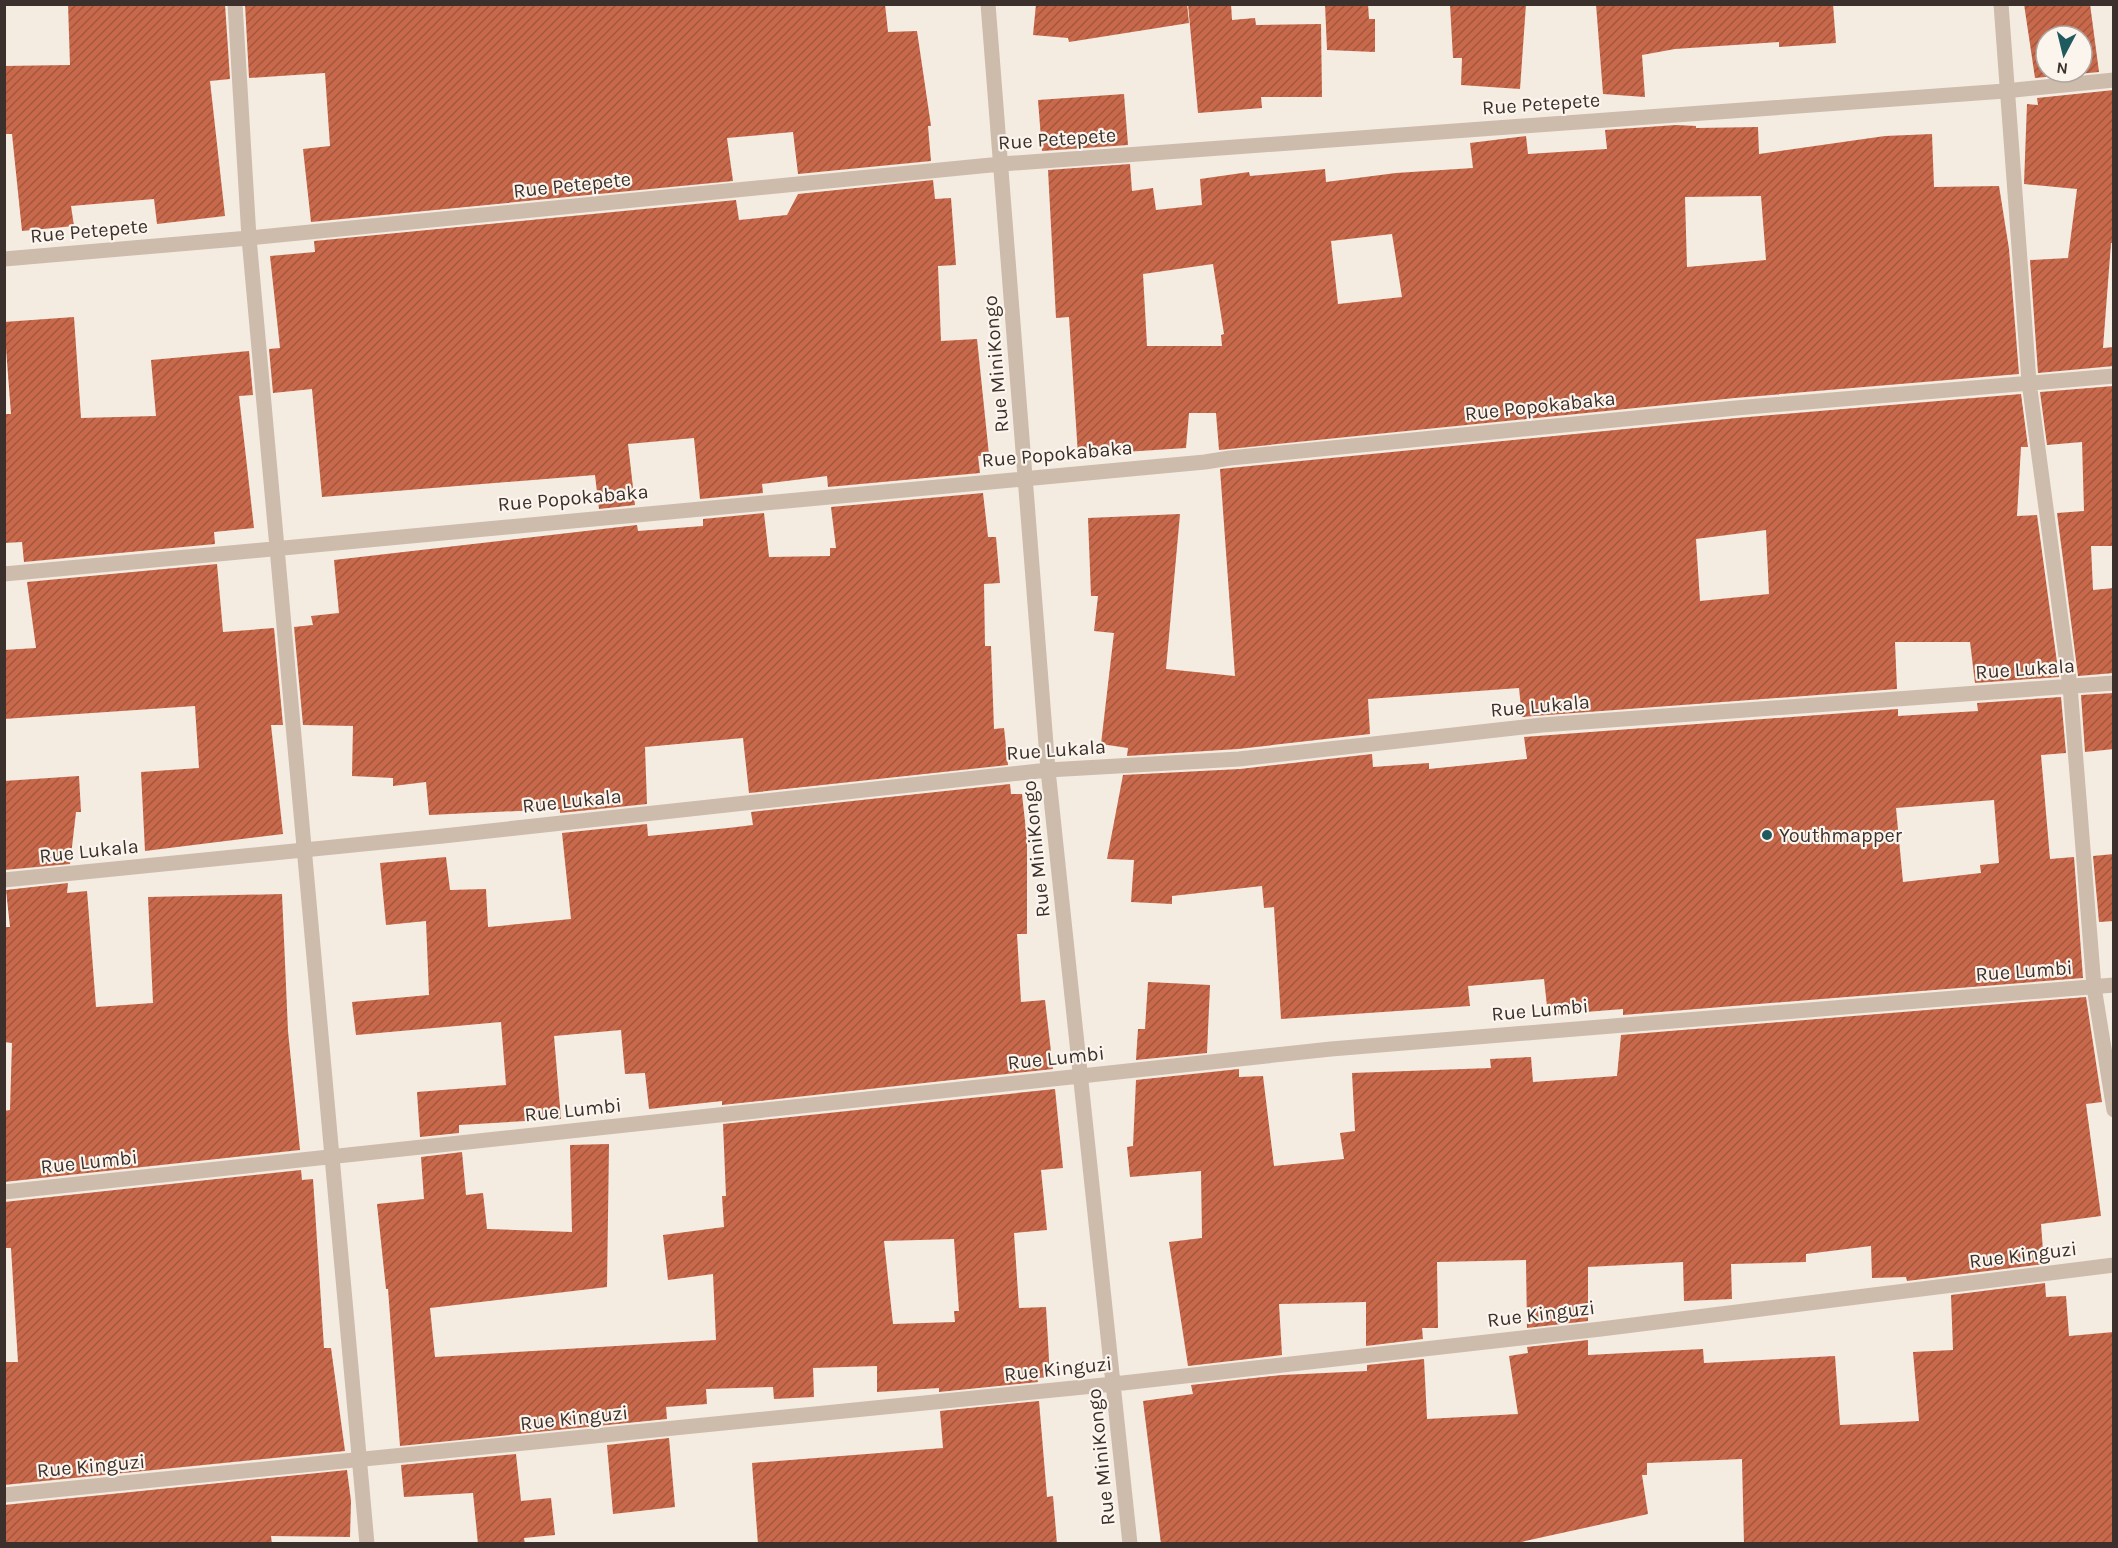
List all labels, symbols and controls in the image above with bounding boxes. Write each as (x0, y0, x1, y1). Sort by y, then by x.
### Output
north arrow (2034, 24, 2094, 84)
text: N (2055, 58, 2069, 79)
street label: Rue Petepete (1481, 88, 1601, 120)
street label: Rue Petepete (997, 123, 1117, 155)
street label: Rue Petepete (512, 167, 632, 203)
street label: Rue Petepete (29, 214, 149, 248)
street label: Rue MiniKongo (979, 294, 1013, 434)
street label: Rue Popokabaka (1464, 387, 1616, 425)
street label: Rue Popokabaka (981, 436, 1133, 472)
street label: Rue Popokabaka (497, 480, 649, 516)
street label: Rue Lukala (1974, 654, 2076, 684)
street label: Rue Lukala (1489, 690, 1591, 722)
street label: Rue Lukala (1005, 735, 1107, 765)
street label: Rue MiniKongo (1017, 779, 1055, 919)
street label: Rue Lukala (521, 784, 623, 818)
place label: Youthmapper (1779, 824, 1903, 847)
marker: Youthmapper (1760, 828, 1774, 842)
street label: Rue Lukala (38, 834, 140, 868)
street label: Rue Lumbi (1975, 956, 2073, 986)
street label: Rue Lumbi (1490, 994, 1590, 1026)
street label: Rue Lumbi (1006, 1041, 1106, 1075)
street label: Rue Lumbi (523, 1093, 623, 1127)
street label: Rue Lumbi (39, 1145, 139, 1179)
street label: Rue Kinguzi (1968, 1237, 2078, 1273)
street label: Rue Kinguzi (1486, 1296, 1596, 1332)
street label: Rue Kinguzi (1003, 1352, 1113, 1386)
street label: Rue MiniKongo (1082, 1387, 1120, 1527)
street label: Rue Kinguzi (519, 1401, 629, 1435)
street label: Rue Kinguzi (36, 1450, 146, 1482)

